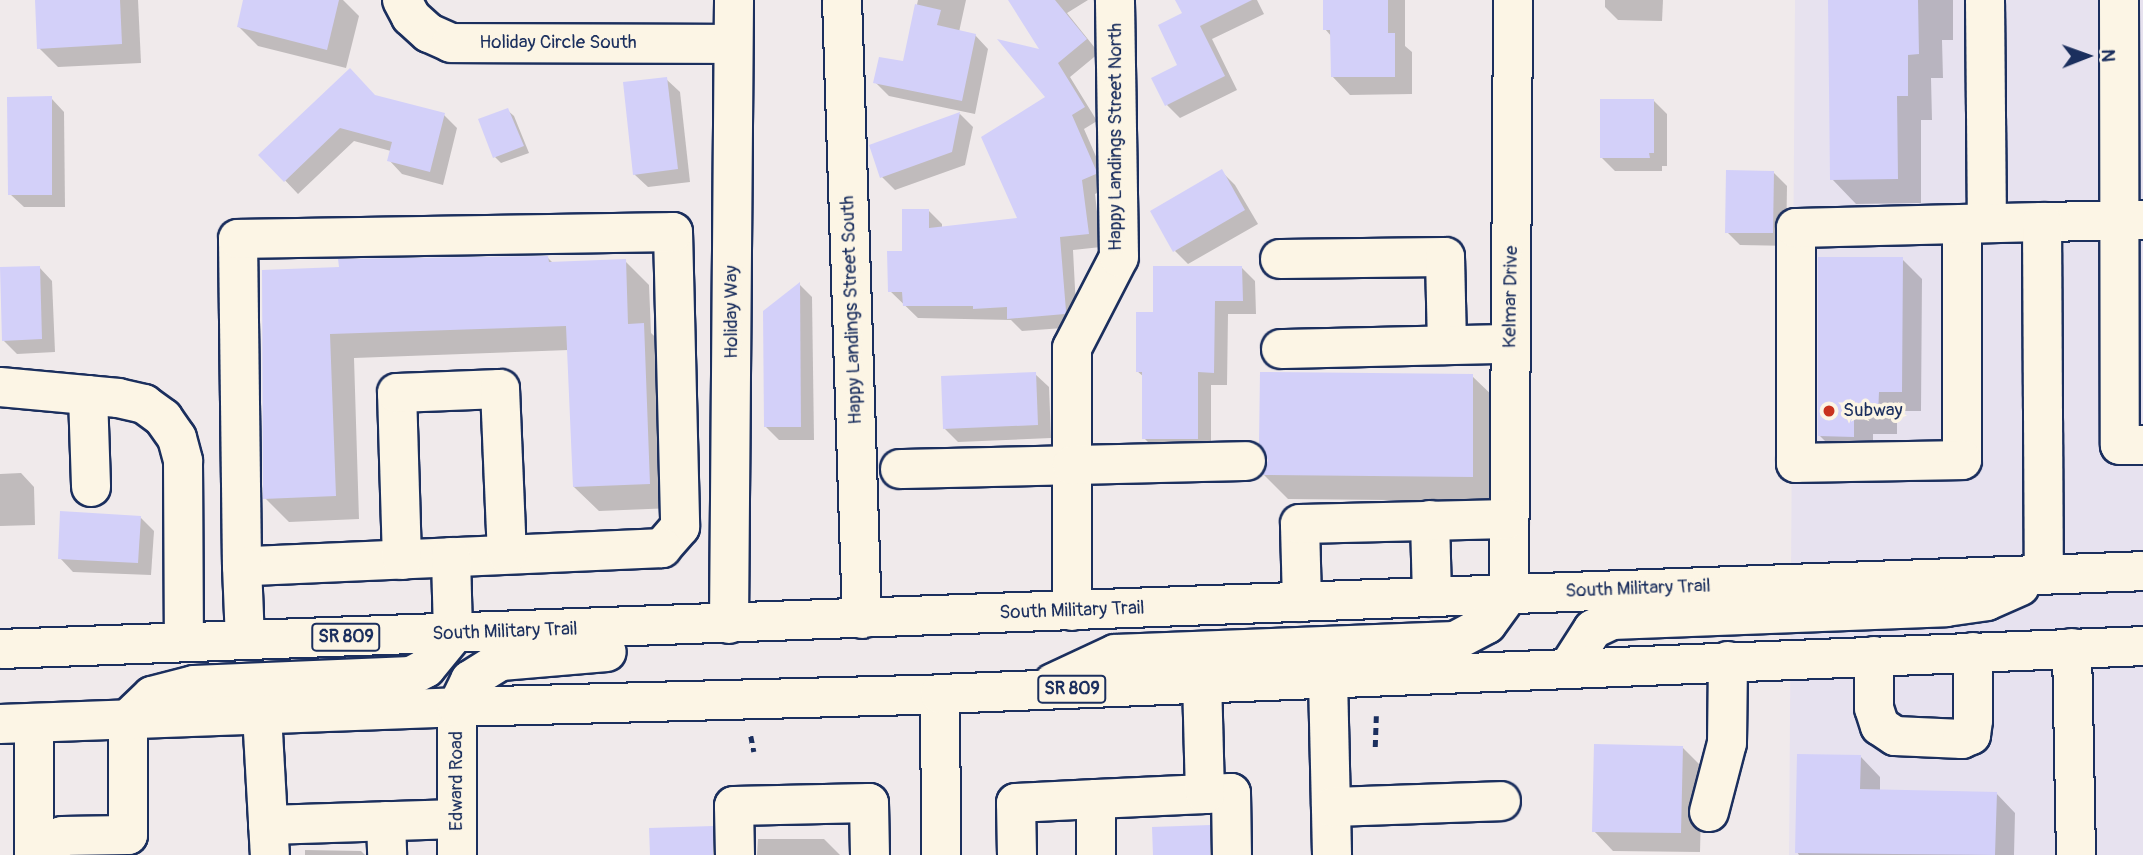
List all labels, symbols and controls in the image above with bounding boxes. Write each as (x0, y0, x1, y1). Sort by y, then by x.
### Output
north arrow (2052, 21, 2122, 91)
street label: Happy Landings Street North (1105, 23, 1127, 251)
street label: Holiday Circle South (479, 32, 637, 54)
text: N (2096, 49, 2120, 62)
street label: Happy Landings Street South (837, 195, 867, 425)
street label: Kelmar Drive (1499, 246, 1523, 348)
street label: Holiday Way (721, 265, 743, 359)
place label: Subway (1843, 400, 1903, 422)
marker: Subway (1821, 403, 1837, 419)
street label: South Military Trail (1565, 575, 1711, 603)
street label: South Military Trail (999, 597, 1145, 625)
street label: South Military Trail (432, 618, 578, 646)
road number: SR 809 (311, 622, 381, 652)
road number: SR 809 (1037, 674, 1107, 704)
street label: Edward Road (446, 731, 468, 831)

